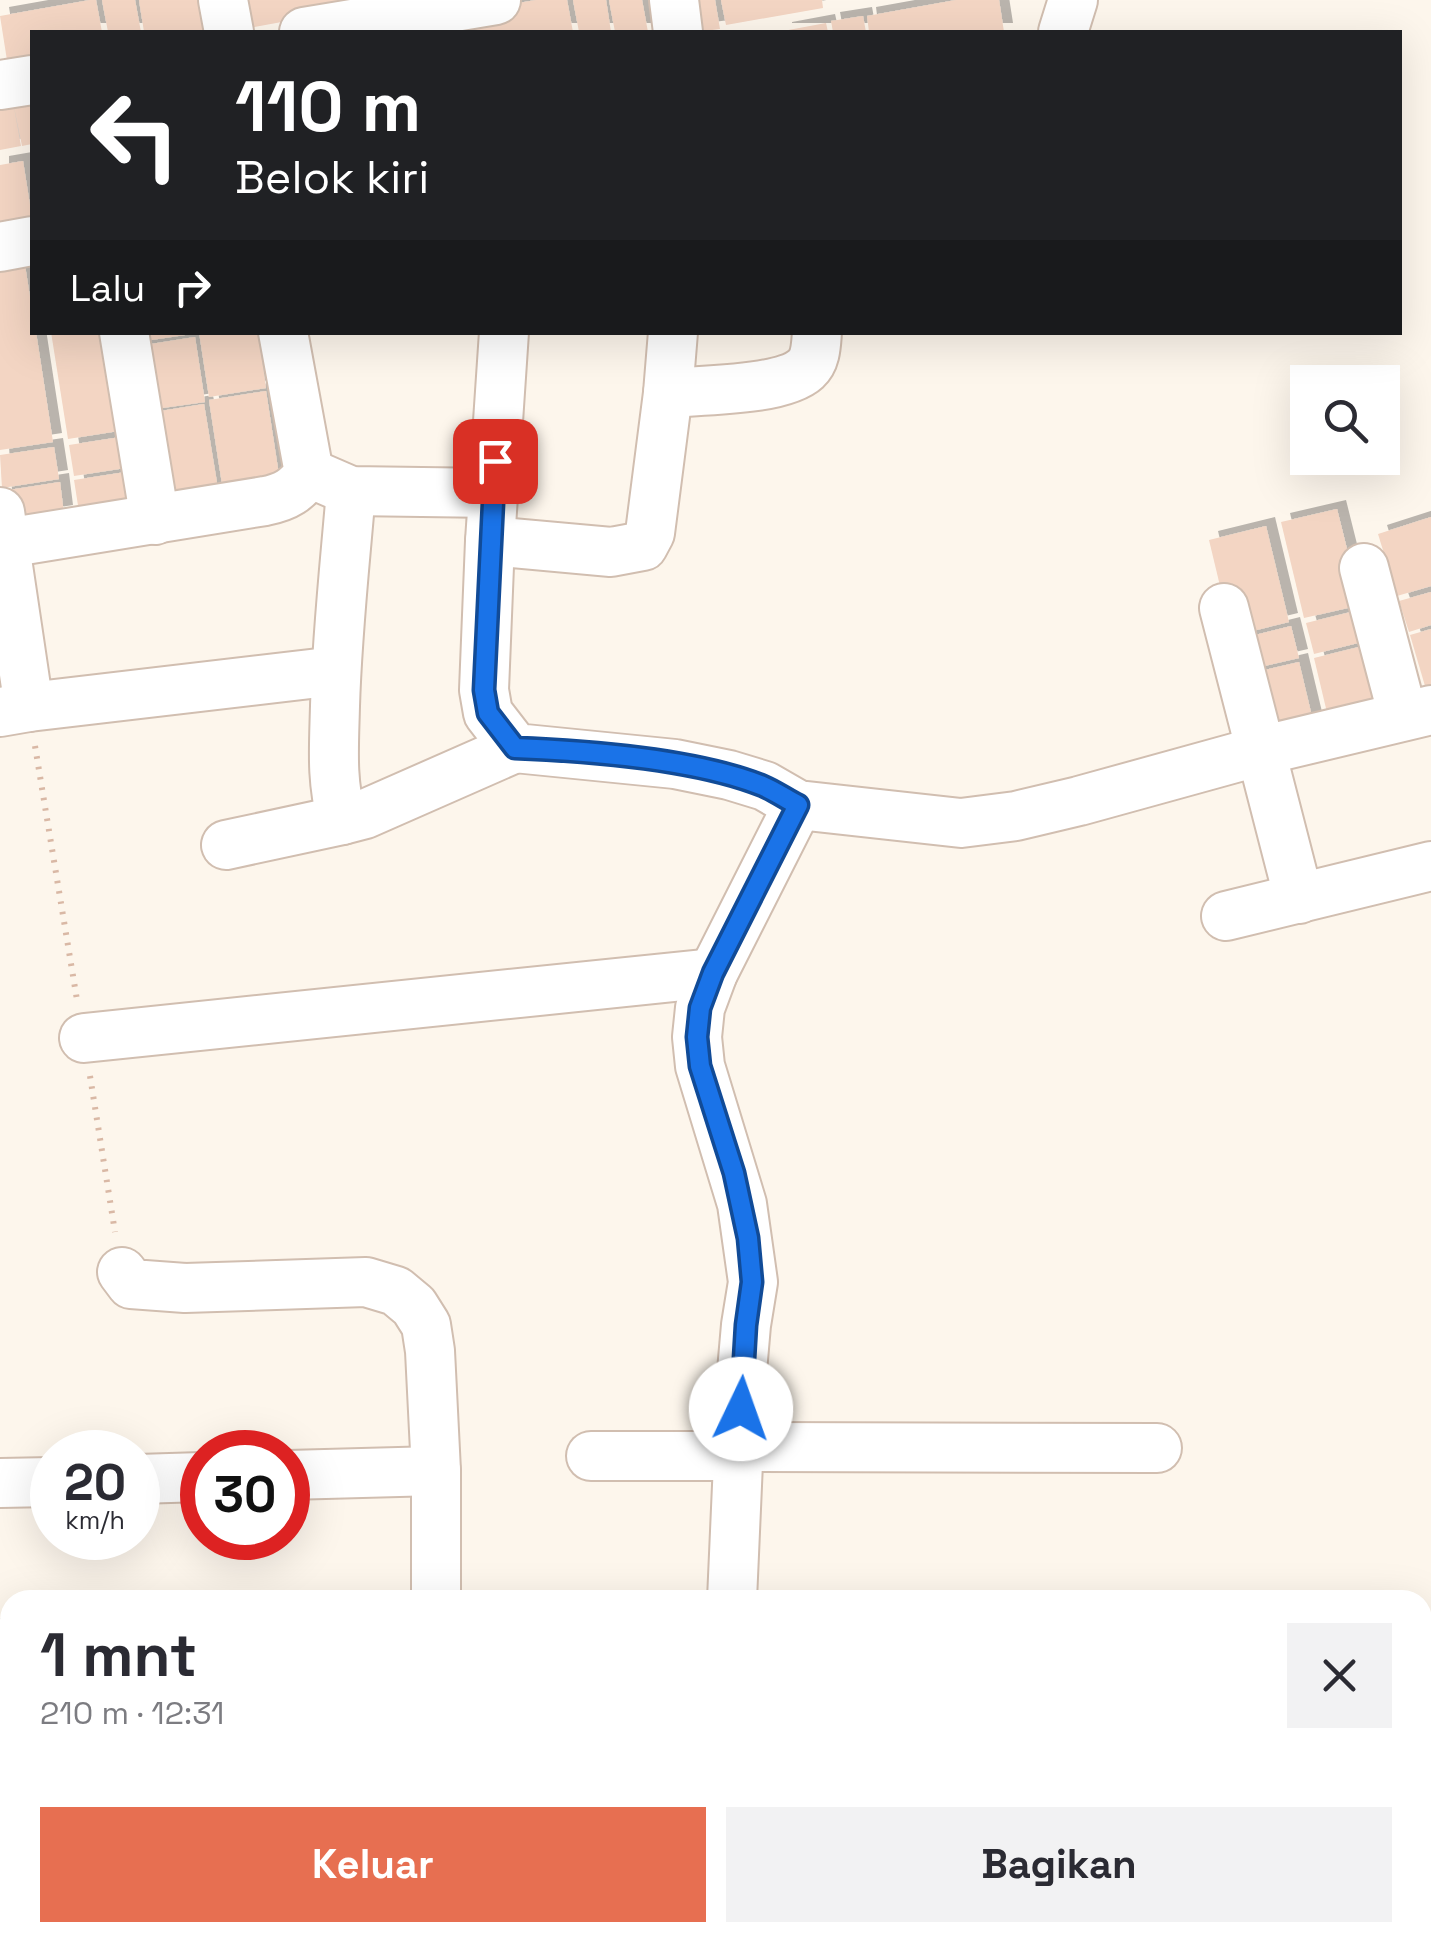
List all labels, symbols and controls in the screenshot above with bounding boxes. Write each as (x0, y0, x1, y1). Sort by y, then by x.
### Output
text: 110 m (235, 62, 421, 151)
icon: left (70, 70, 200, 200)
text: Belok kiri (235, 149, 429, 206)
icon: right (165, 260, 220, 315)
text: Lalu (70, 264, 145, 312)
map controls (1290, 365, 1400, 475)
button: search (1290, 365, 1400, 475)
pin (453, 419, 538, 504)
icon: arrive (468, 434, 523, 489)
position arrow (689, 1357, 793, 1461)
speed limit sign: 30 (180, 1430, 310, 1560)
text: 20 (64, 1451, 126, 1515)
text: km/h (65, 1504, 125, 1536)
text: 1 mnt (40, 1617, 197, 1694)
button: close (1287, 1623, 1392, 1728)
text: 210 m · 12:31 (40, 1693, 224, 1733)
button: Keluar (40, 1807, 706, 1922)
button: Bagikan (726, 1807, 1392, 1922)

